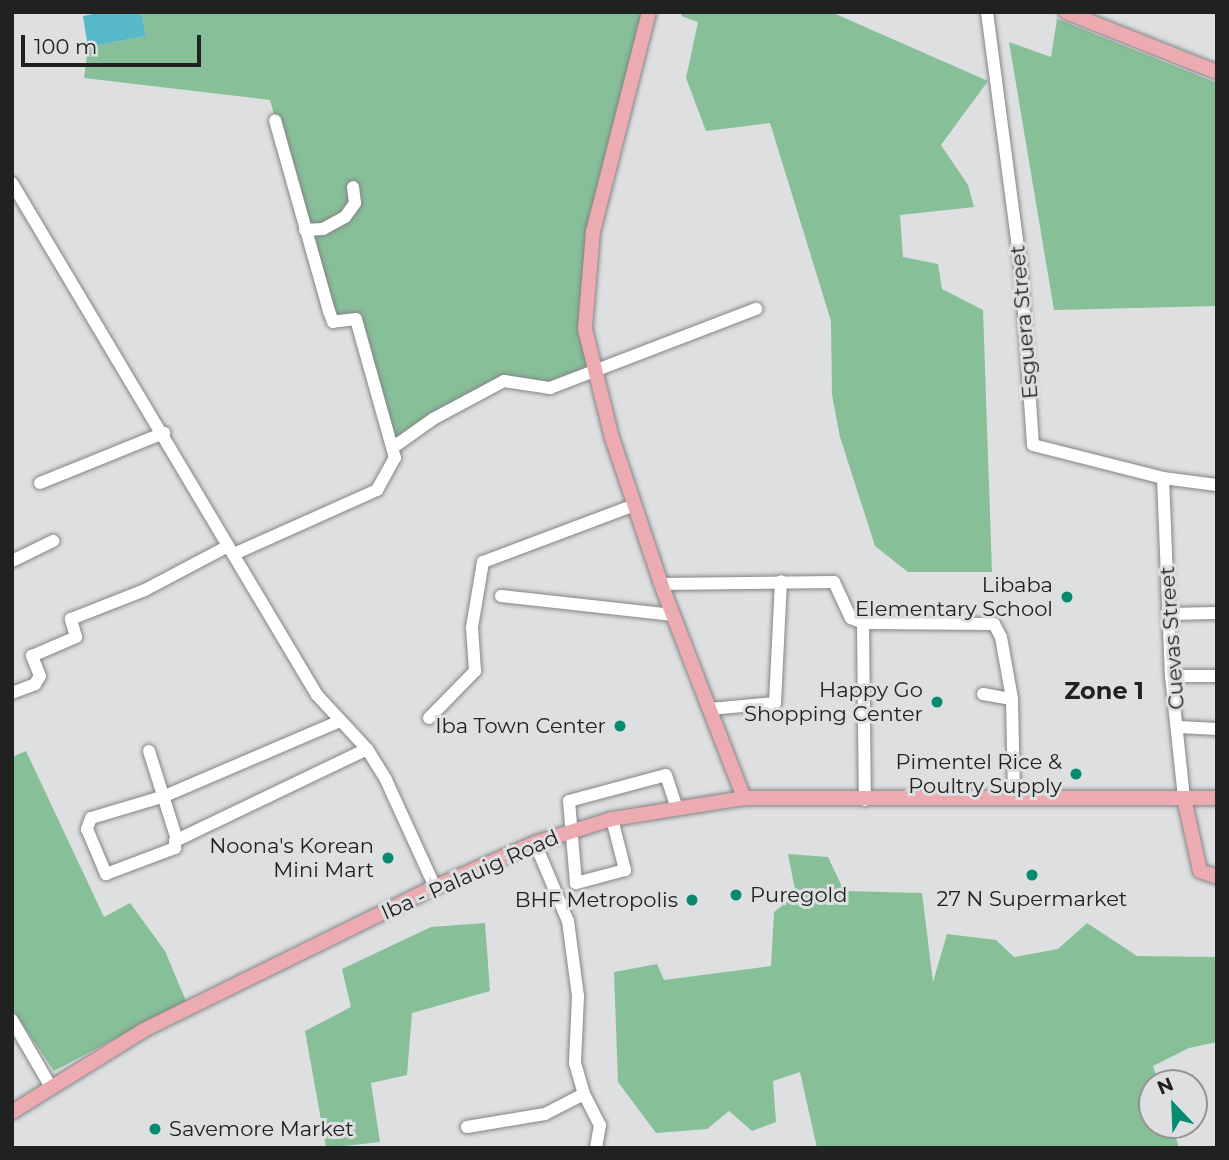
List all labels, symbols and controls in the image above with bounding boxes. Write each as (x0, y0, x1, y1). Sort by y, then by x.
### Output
scale bar (24, 21, 205, 65)
text: 100 m (34, 34, 97, 59)
street label: Esguera Street (1005, 244, 1043, 400)
street label: Cuevas Street (1154, 565, 1190, 711)
place label: Libaba Elementary School (855, 572, 1053, 622)
marker: Libaba Elementary School (1059, 589, 1075, 605)
place label: Happy Go Shopping Center (744, 677, 923, 727)
district label: Zone 1 (1064, 677, 1144, 705)
marker: Happy Go Shopping Center (929, 694, 945, 710)
place label: Iba Town Center (435, 713, 606, 739)
marker: Iba Town Center (612, 718, 628, 734)
place label: Pimentel Rice & Poultry Supply (895, 749, 1062, 799)
marker: Pimentel Rice & Poultry Supply (1068, 766, 1084, 782)
street label: Iba - Palauig Road (377, 825, 563, 925)
place label: Noona's Korean Mini Mart (209, 833, 374, 883)
marker: Noona's Korean Mini Mart (380, 850, 396, 866)
marker: 27 N Supermarket (1024, 867, 1040, 883)
place label: Puregold (750, 882, 847, 908)
place label: 27 N Supermarket (937, 886, 1127, 912)
place label: BHF Metropolis (515, 887, 678, 913)
marker: Puregold (728, 887, 744, 903)
marker: BHF Metropolis (684, 892, 700, 908)
north arrow (1138, 1069, 1208, 1139)
text: N (1154, 1072, 1177, 1100)
place label: Savemore Market (169, 1116, 354, 1142)
marker: Savemore Market (147, 1121, 163, 1137)

